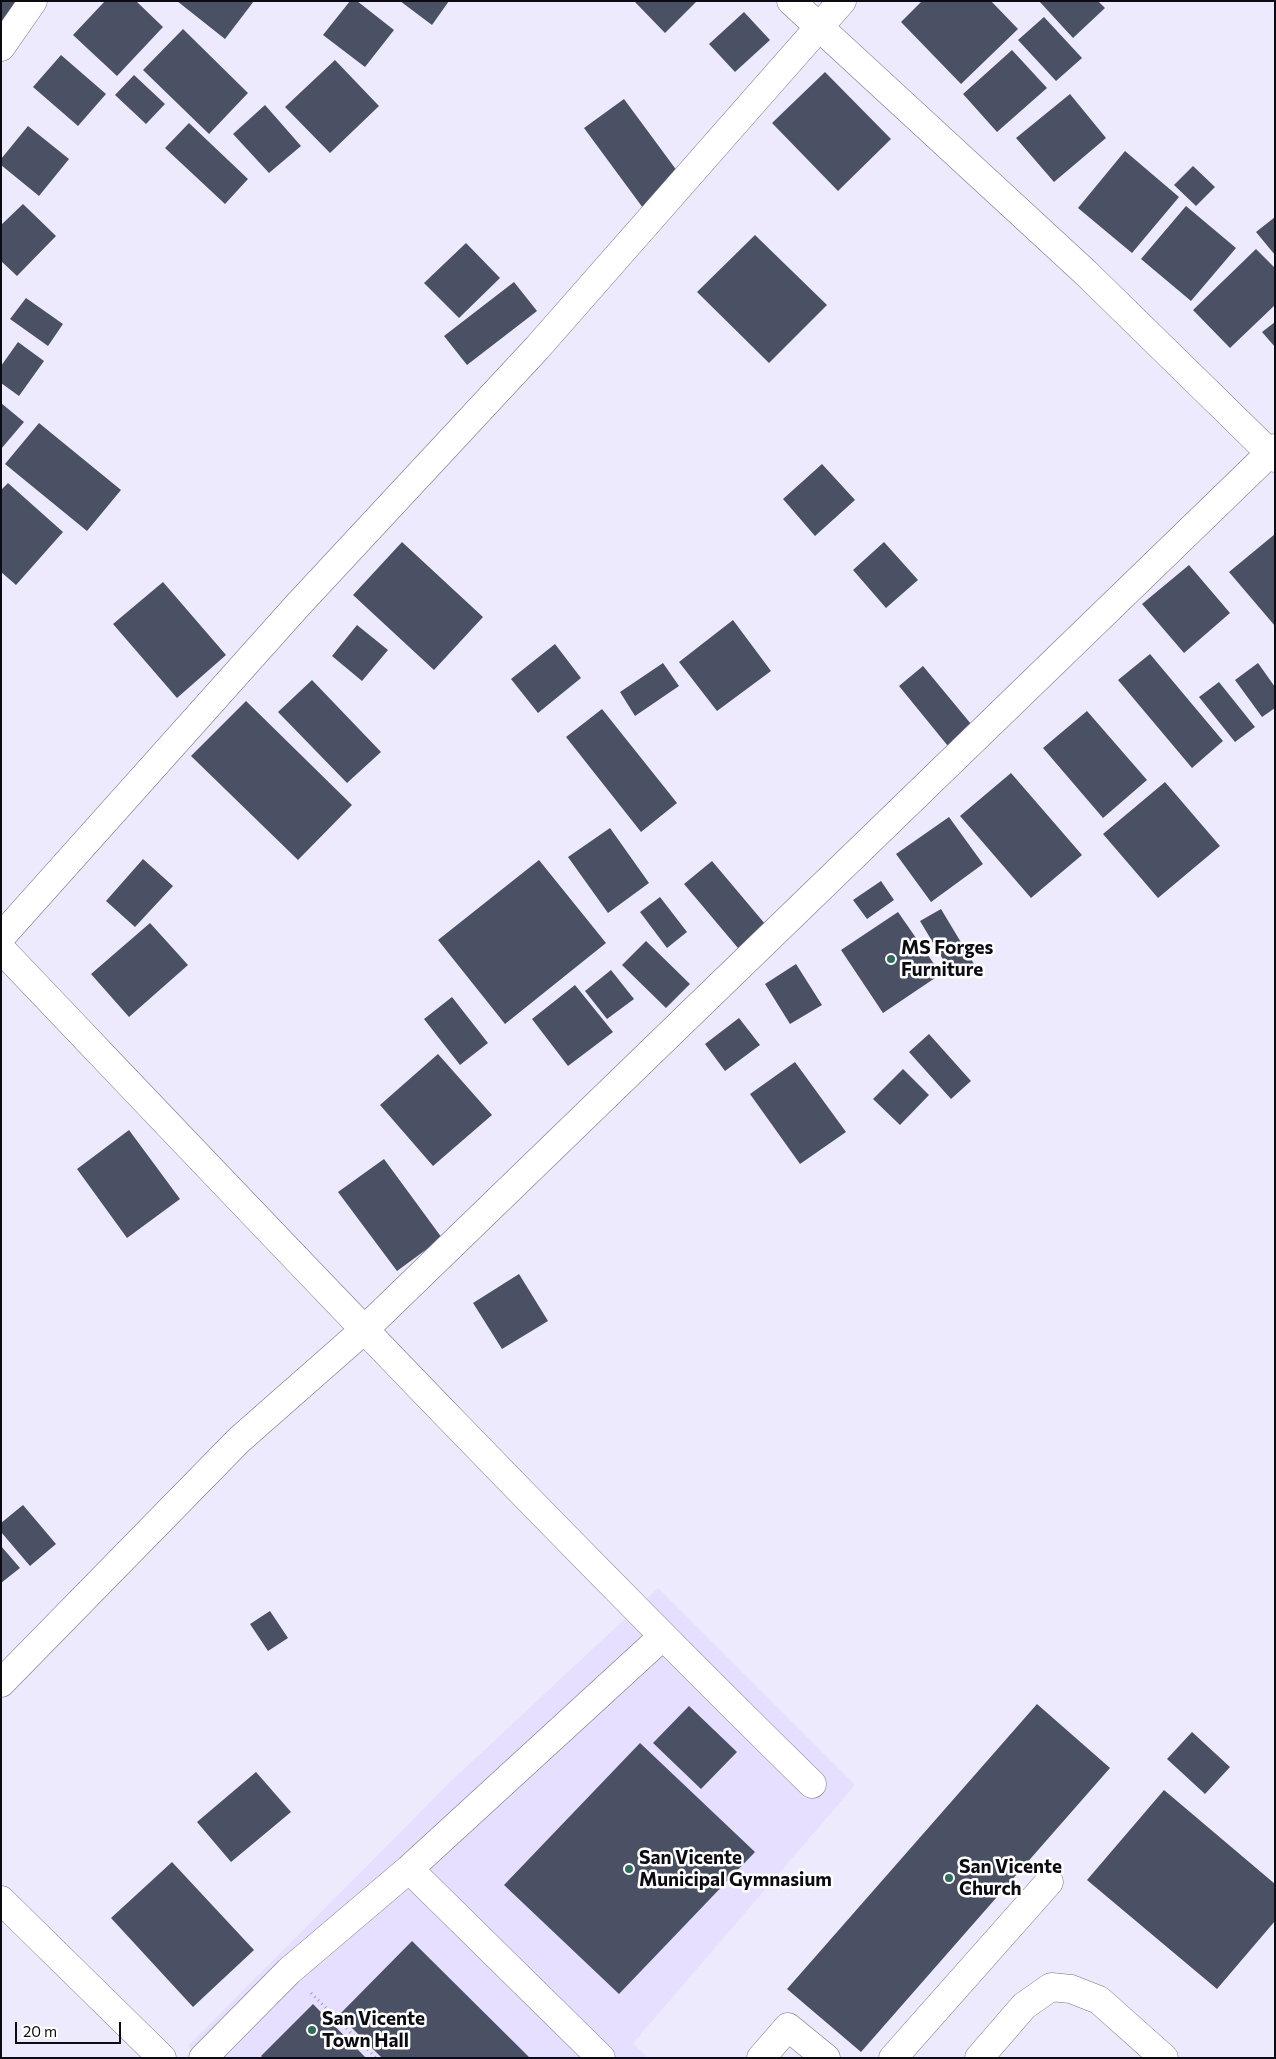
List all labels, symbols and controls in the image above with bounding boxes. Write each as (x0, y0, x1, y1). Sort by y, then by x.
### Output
place label: MS Forges Furniture (901, 937, 993, 981)
marker: MS Forges Furniture (885, 953, 897, 965)
place label: San Vicente Municipal Gymnasium (639, 1847, 832, 1891)
place label: San Vicente Church (959, 1856, 1062, 1900)
marker: San Vicente Municipal Gymnasium (623, 1863, 635, 1875)
marker: San Vicente Church (943, 1872, 955, 1884)
place label: San Vicente Town Hall (322, 2008, 425, 2052)
scale bar (18, 2012, 124, 2044)
text: 20 m (23, 2022, 57, 2040)
marker: San Vicente Town Hall (306, 2024, 318, 2036)

